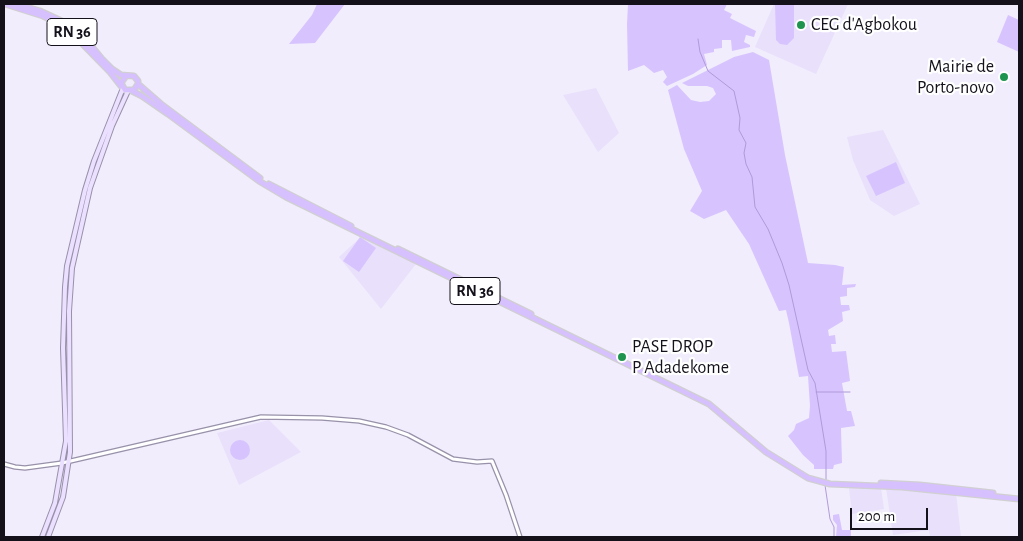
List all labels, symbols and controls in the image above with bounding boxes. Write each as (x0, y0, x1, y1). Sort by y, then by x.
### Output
place label: CEG d'Agbokou (811, 14, 917, 36)
road number: RN 36 (47, 18, 97, 46)
marker: CEG d'Agbokou (795, 19, 807, 31)
place label: Mairie de Porto-novo (917, 56, 994, 98)
marker: Mairie de Porto-novo (998, 71, 1010, 83)
road number: RN 36 (450, 278, 500, 304)
place label: PASE DROP P Adadekome (632, 336, 729, 378)
marker: PASE DROP P Adadekome (616, 351, 628, 363)
scale bar (853, 498, 930, 530)
text: 200 m (858, 509, 895, 524)

